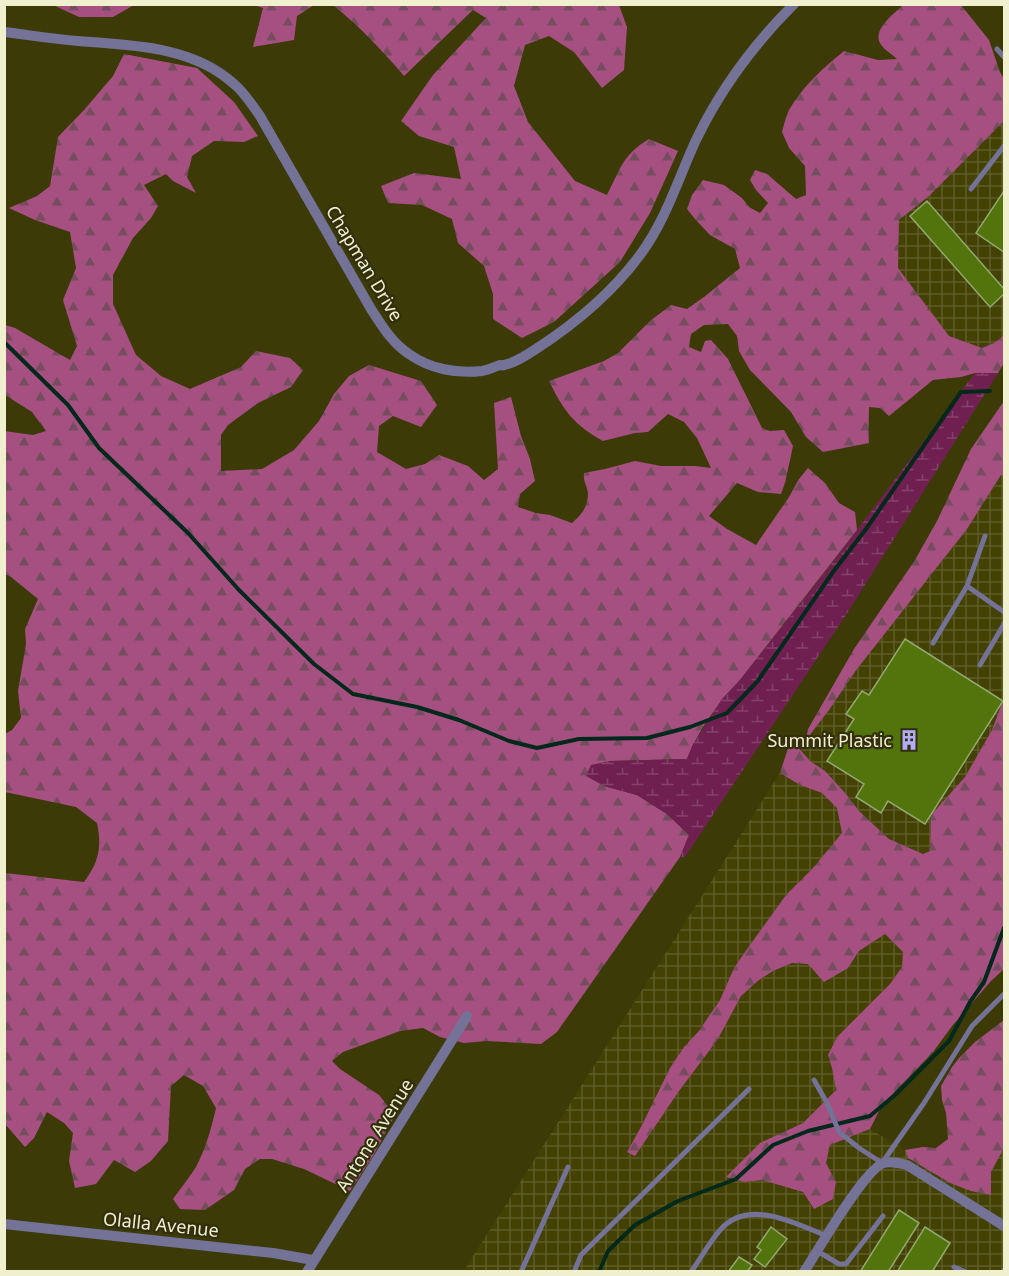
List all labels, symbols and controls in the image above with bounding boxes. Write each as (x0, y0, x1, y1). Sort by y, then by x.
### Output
street label: Chapman Drive (321, 201, 409, 325)
place label: Summit Plastic (767, 728, 892, 752)
building icon: Summit Plastic (897, 728, 921, 752)
street label: Antone Avenue (330, 1074, 418, 1196)
street label: Olalla Avenue (102, 1206, 220, 1242)

